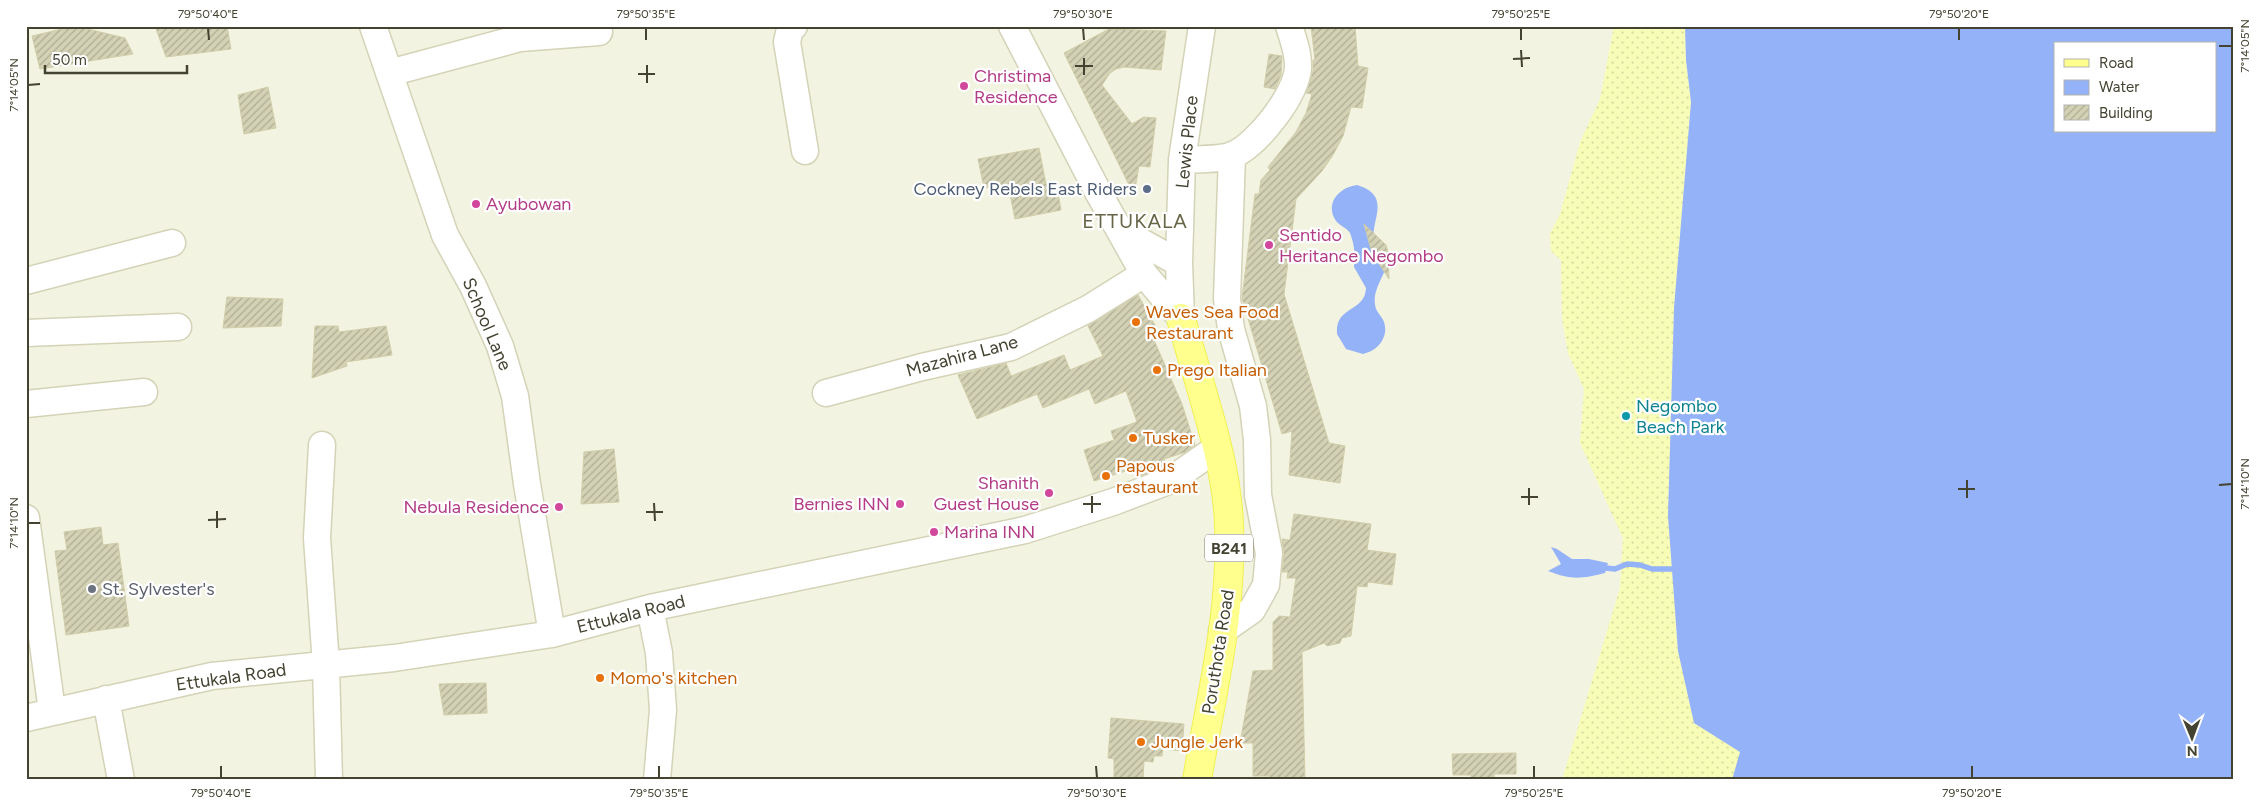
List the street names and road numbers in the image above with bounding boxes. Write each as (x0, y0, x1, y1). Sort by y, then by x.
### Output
street label: Lewis Place (1171, 94, 1203, 189)
street label: School Lane (458, 274, 516, 374)
street label: Mazahira Lane (904, 330, 1020, 381)
road number: B241 (1205, 534, 1253, 562)
street label: Poruthota Road (1197, 588, 1239, 716)
street label: Ettukala Road (574, 590, 688, 638)
street label: Ettukala Road (174, 658, 288, 696)

